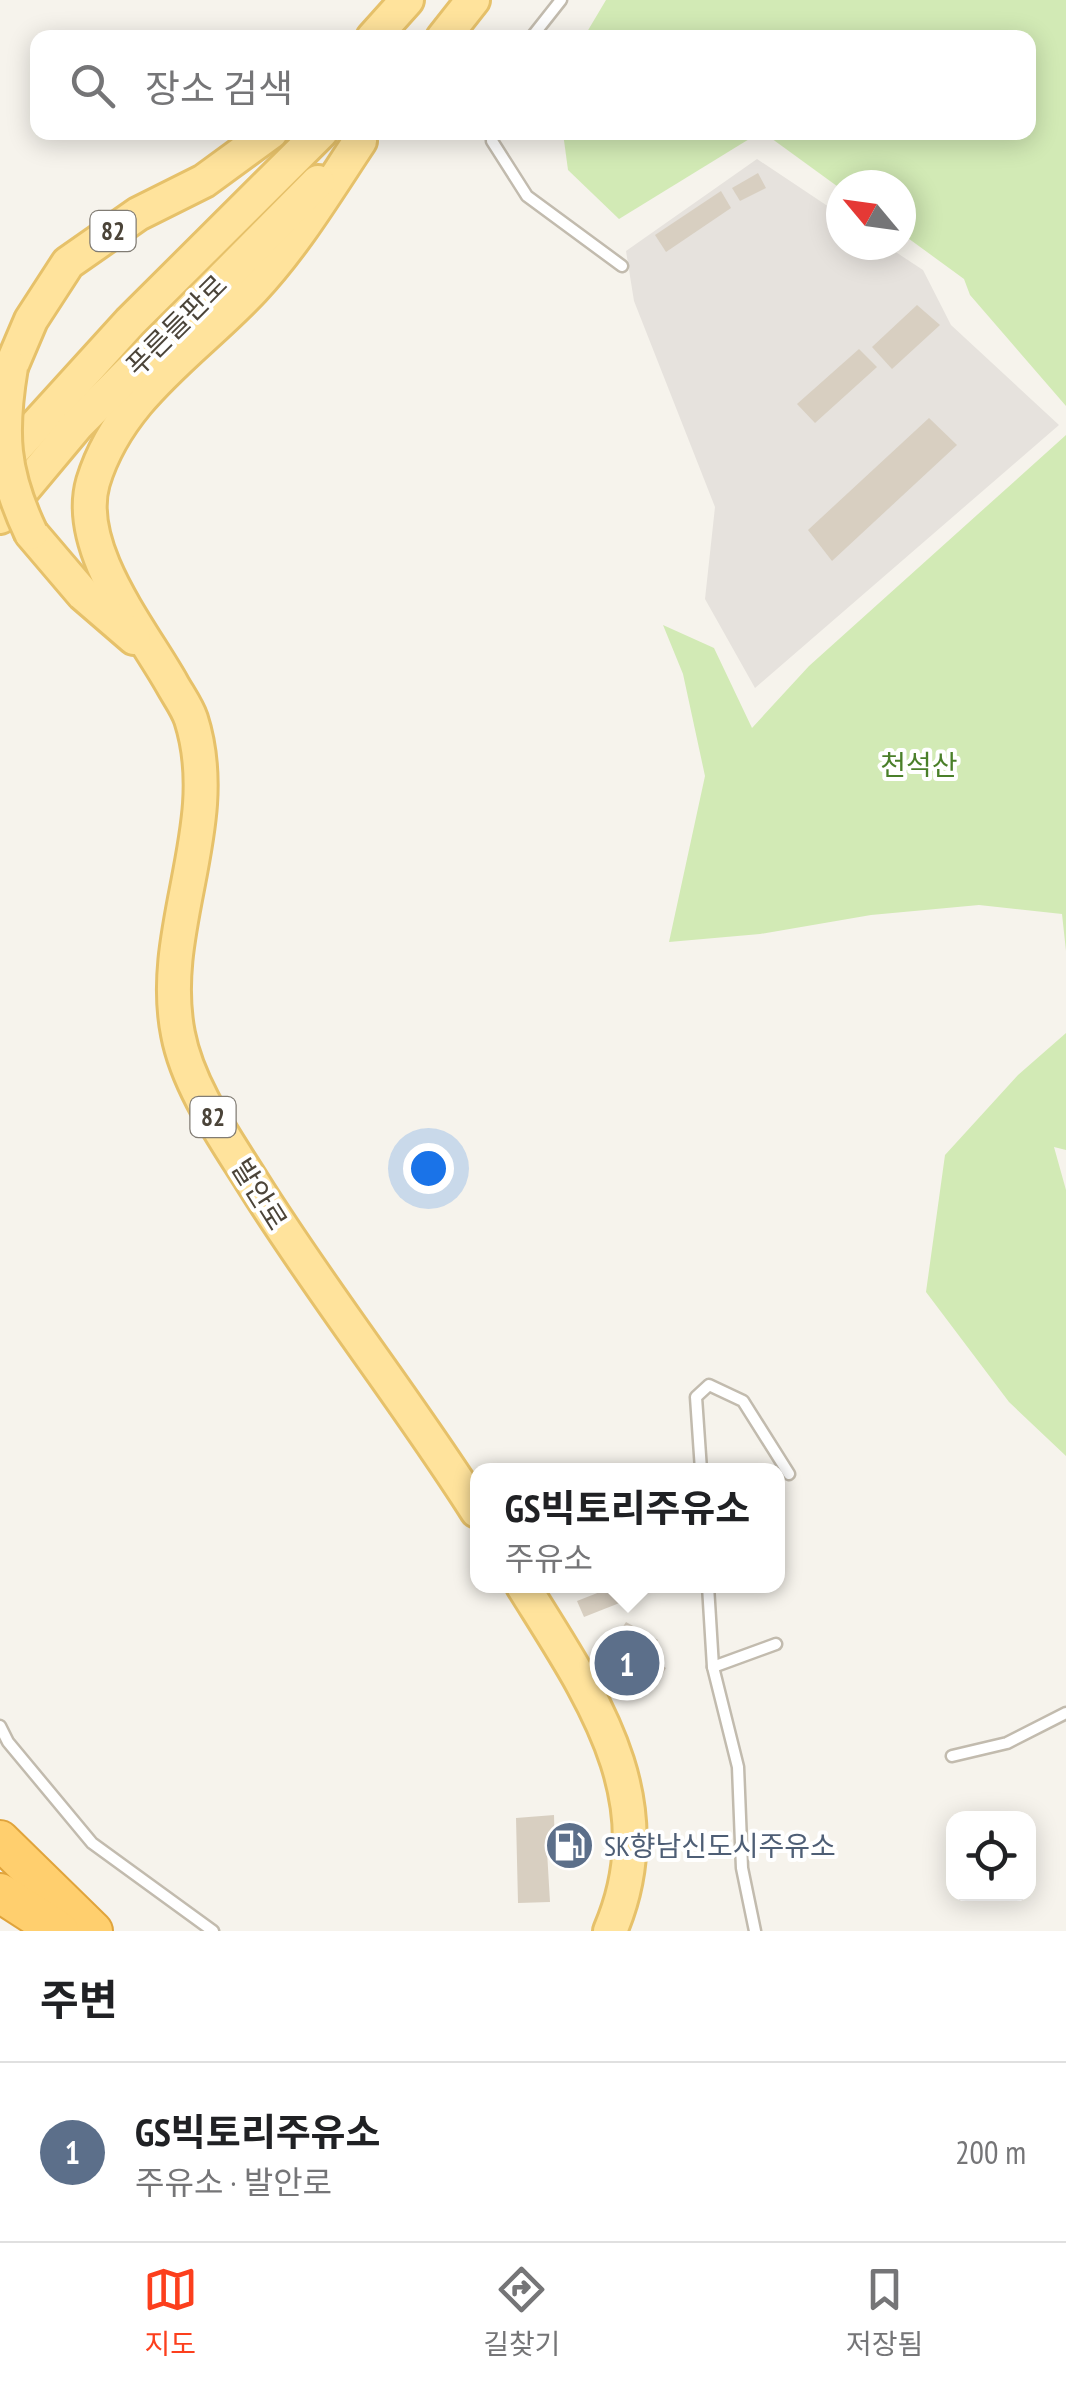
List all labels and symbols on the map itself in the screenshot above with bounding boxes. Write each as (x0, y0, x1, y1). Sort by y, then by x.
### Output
north arrow (826, 170, 916, 260)
road number: 82 (90, 211, 136, 251)
street label: 푸른들판로 (117, 266, 235, 384)
park label: 천석산 (880, 746, 958, 783)
road number: 82 (190, 1097, 236, 1137)
your location (403, 1143, 454, 1194)
street label: 발안로 (224, 1151, 296, 1237)
pin: 1 (594, 1626, 660, 1700)
fuel station icon: SK향남신도시주유소 (543, 1819, 595, 1871)
place label: SK향남신도시주유소 (604, 1827, 836, 1864)

